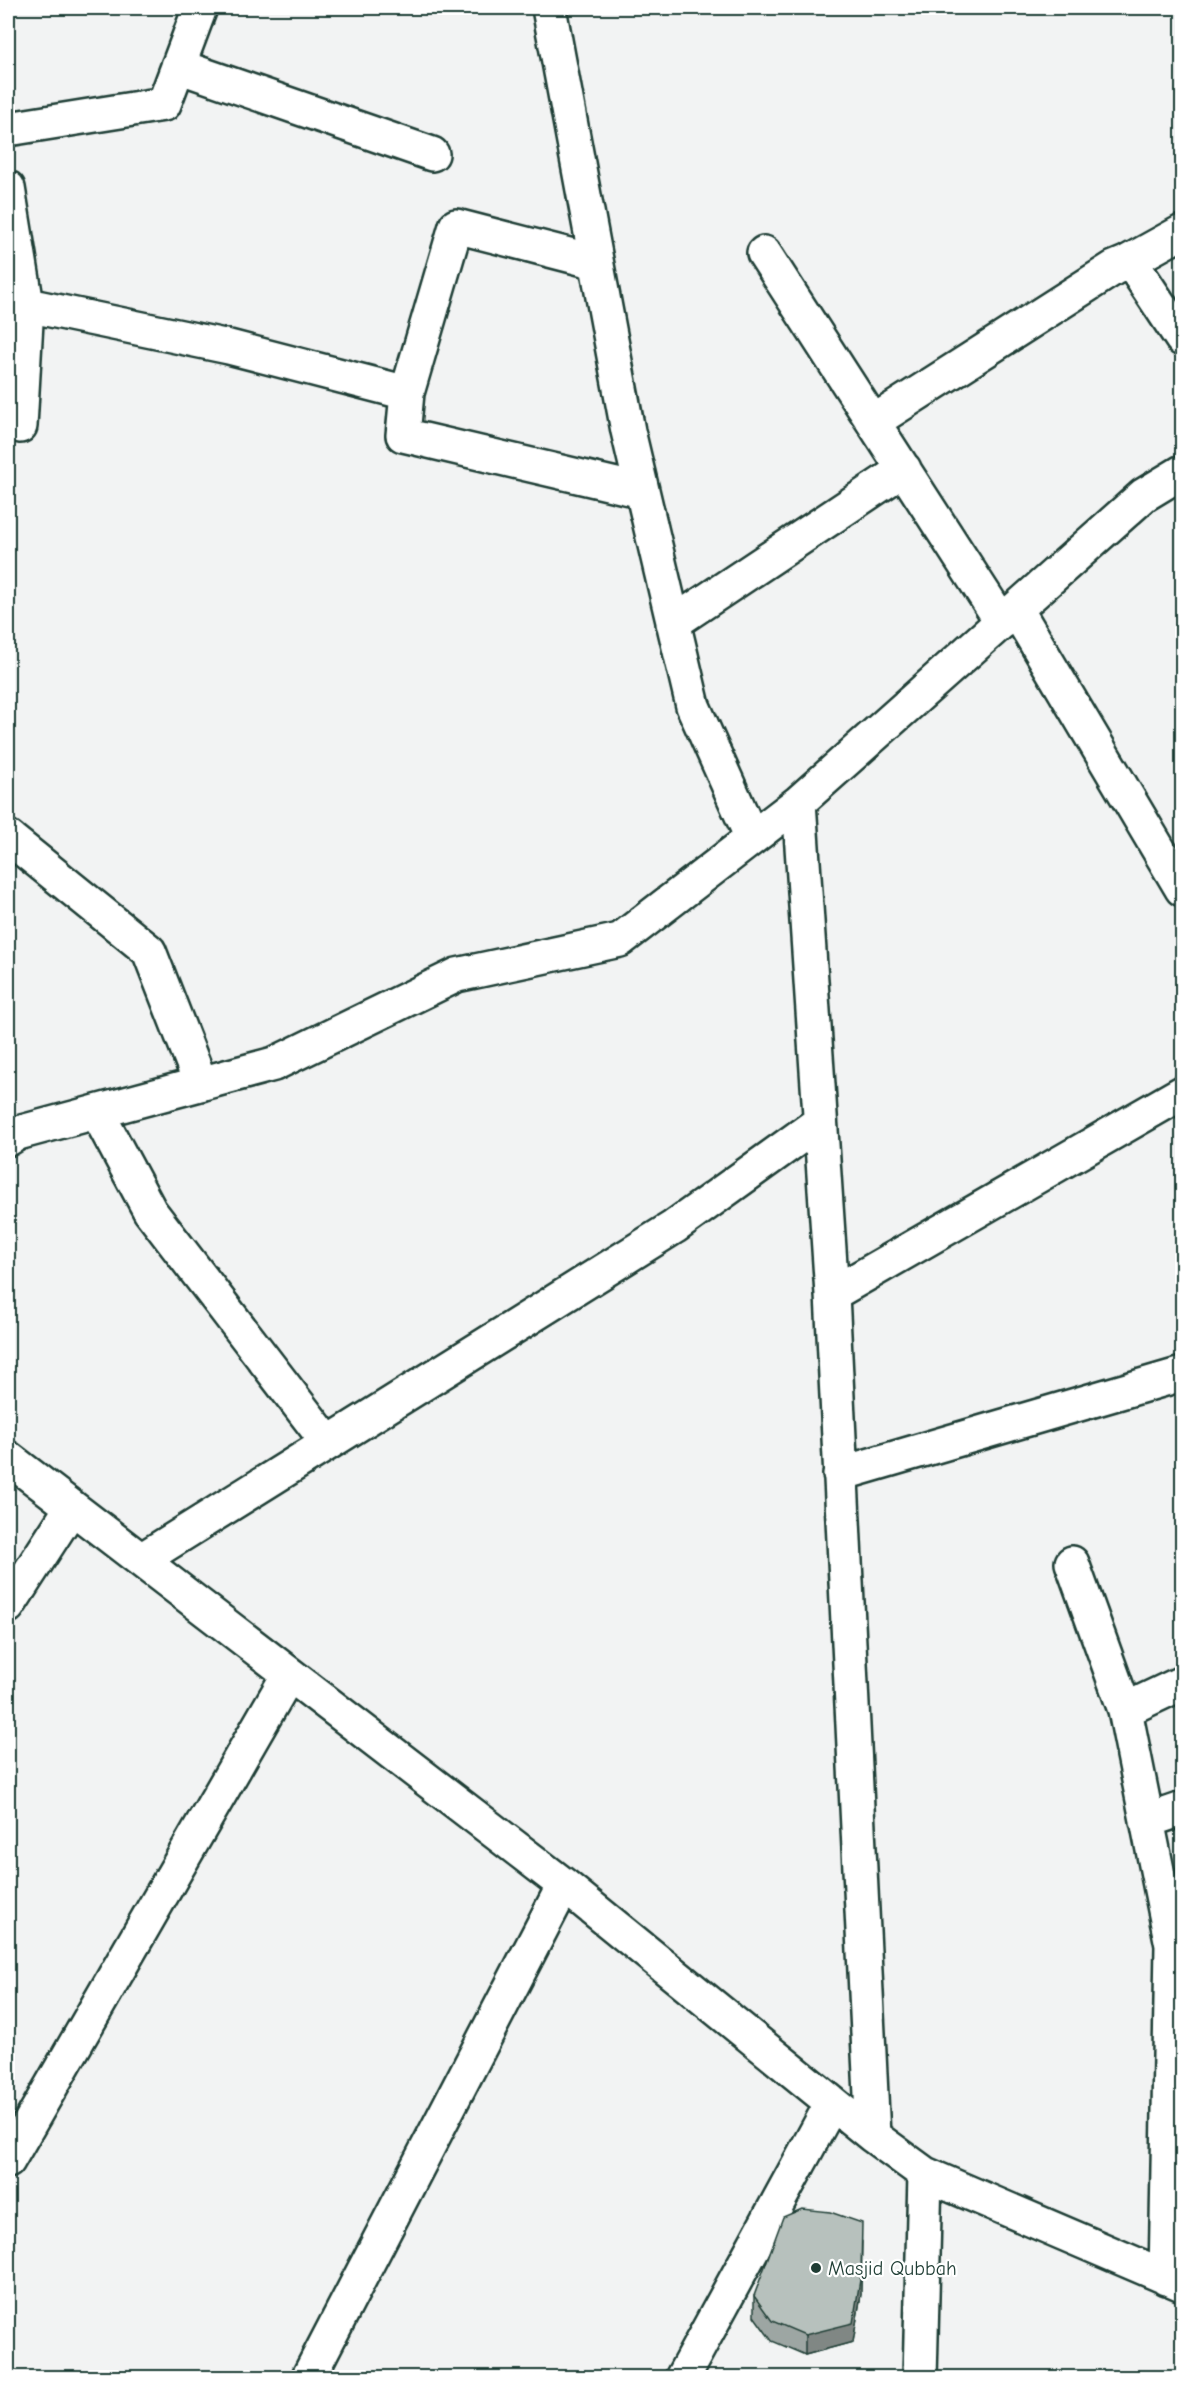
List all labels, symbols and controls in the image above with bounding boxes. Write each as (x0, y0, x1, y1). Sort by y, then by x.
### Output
place label: Masjid Qubbah (828, 2257, 957, 2280)
marker: Masjid Qubbah (809, 2261, 823, 2275)

